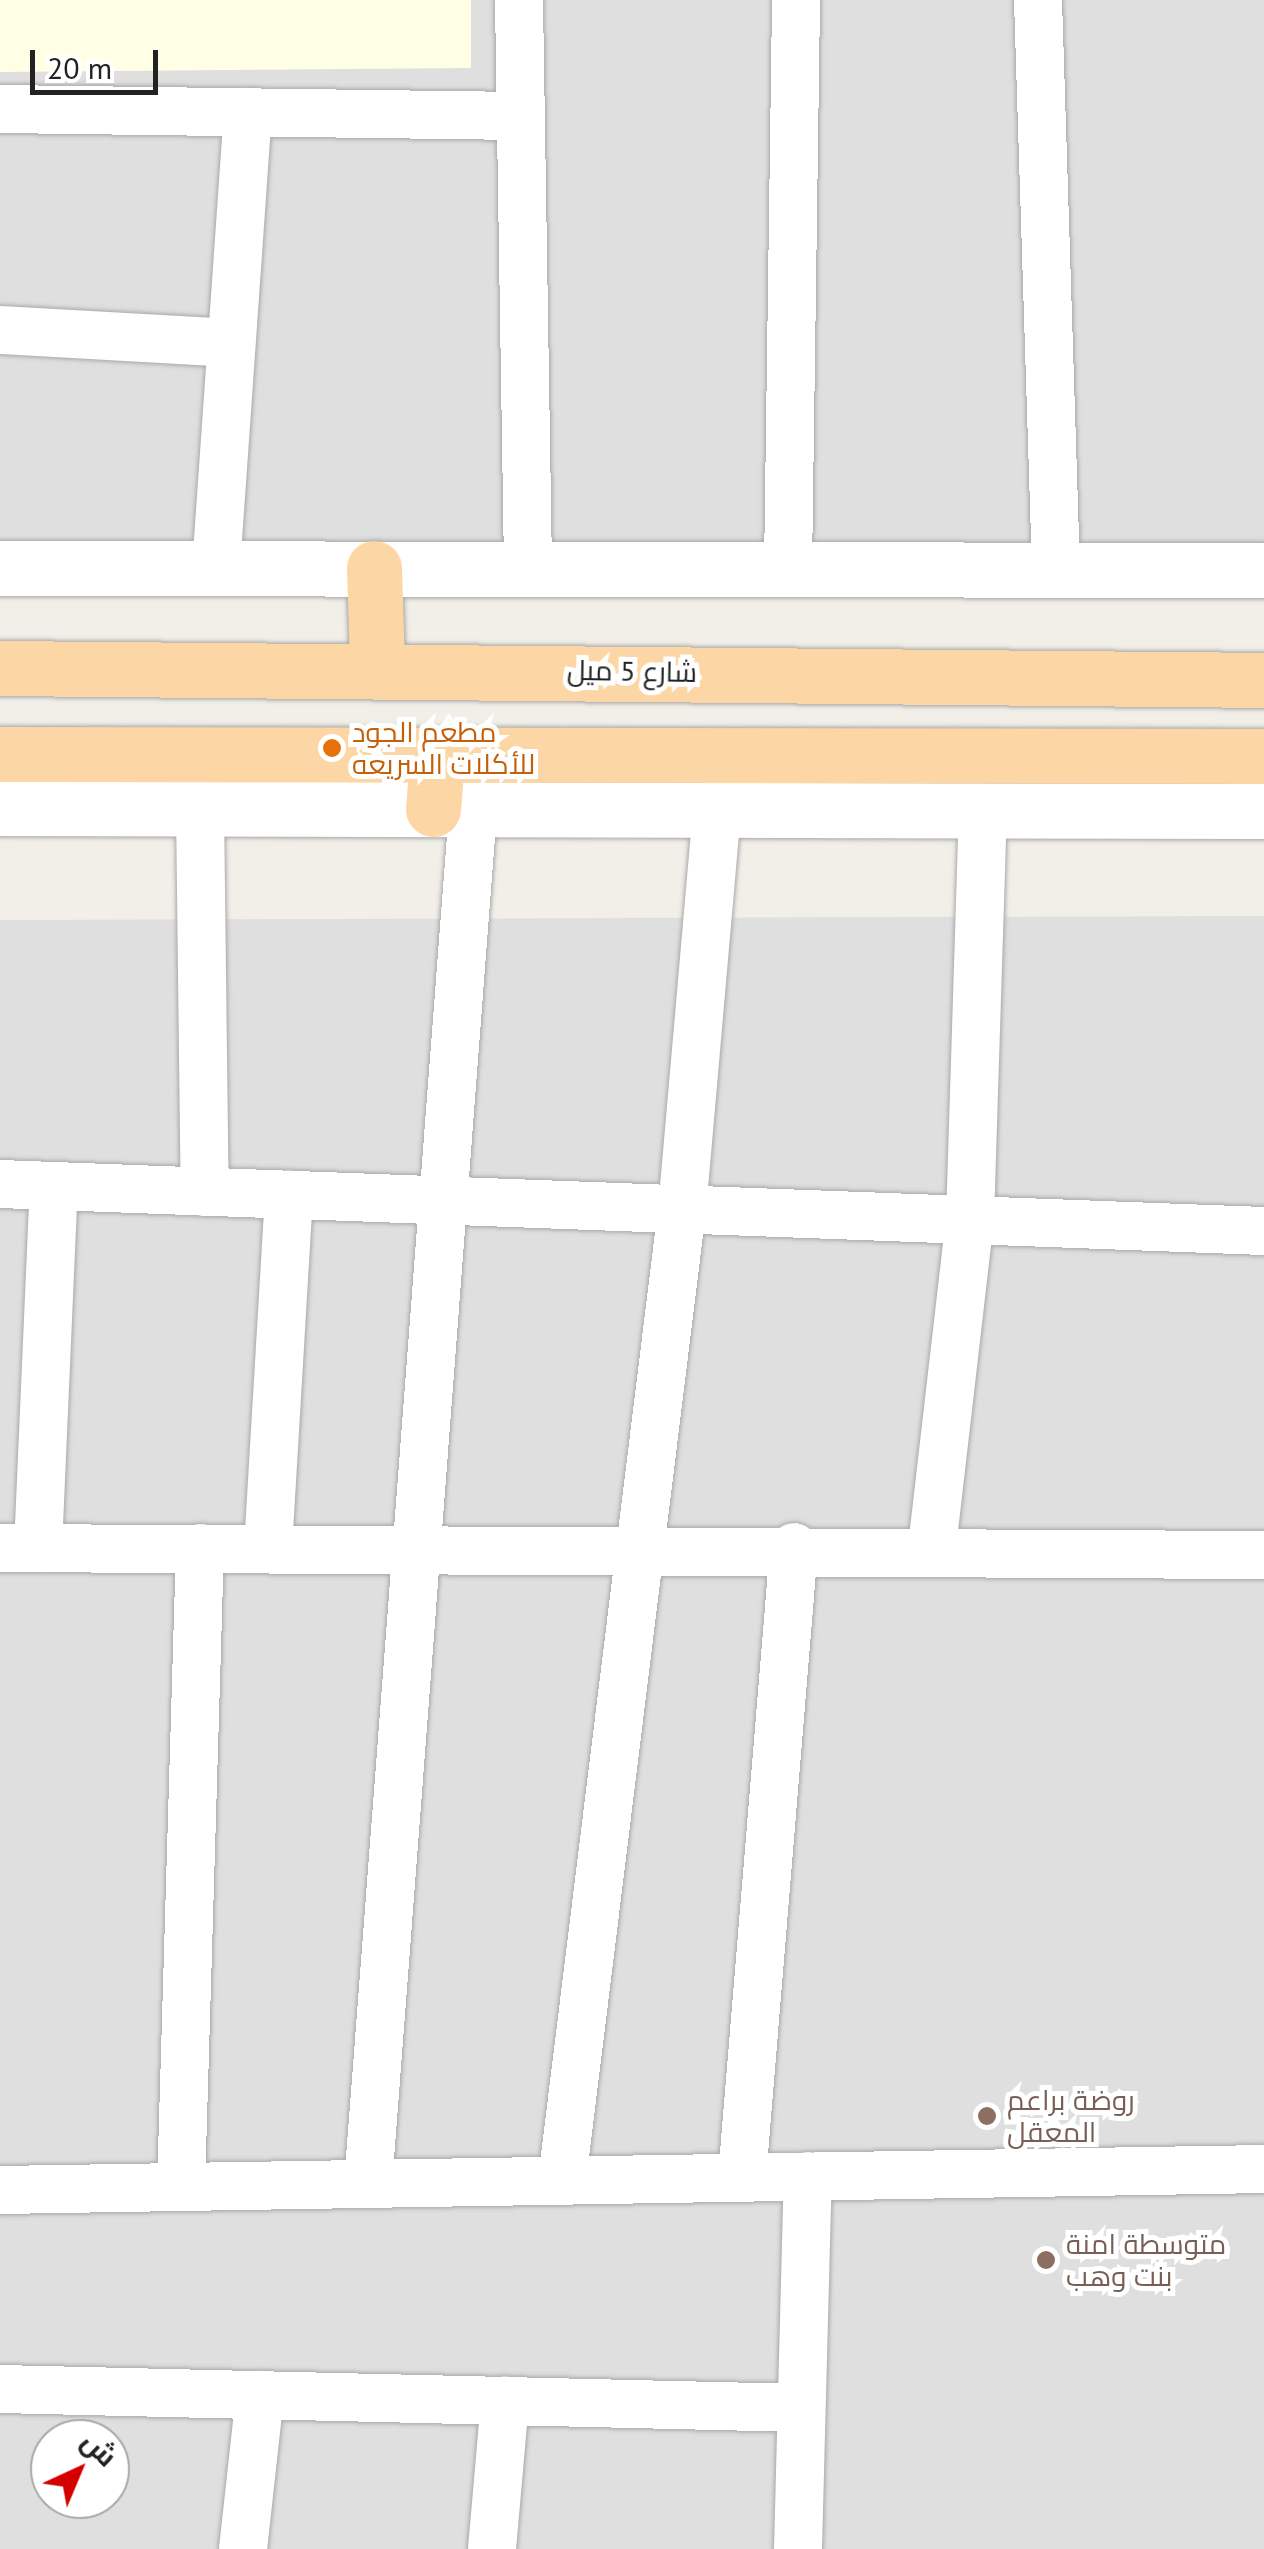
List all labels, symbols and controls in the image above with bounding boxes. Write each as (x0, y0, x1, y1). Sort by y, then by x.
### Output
scale bar (35, 30, 162, 92)
text: 20 m (47, 48, 112, 87)
street label: شارع 5 ميل (567, 653, 697, 689)
place label: مطعم الجود للأكلات السريعه (352, 715, 535, 781)
marker: مطعم الجود للأكلات السريعه (321, 737, 343, 759)
place label: روضة براعم المعقل (1007, 2083, 1135, 2149)
marker: روضة براعم المعقل (976, 2105, 998, 2127)
place label: متوسطة امنة بنت وهب (1066, 2227, 1226, 2293)
marker: متوسطة امنة بنت وهب (1035, 2249, 1057, 2271)
north arrow (30, 2419, 130, 2519)
text: ش (74, 2423, 126, 2474)

